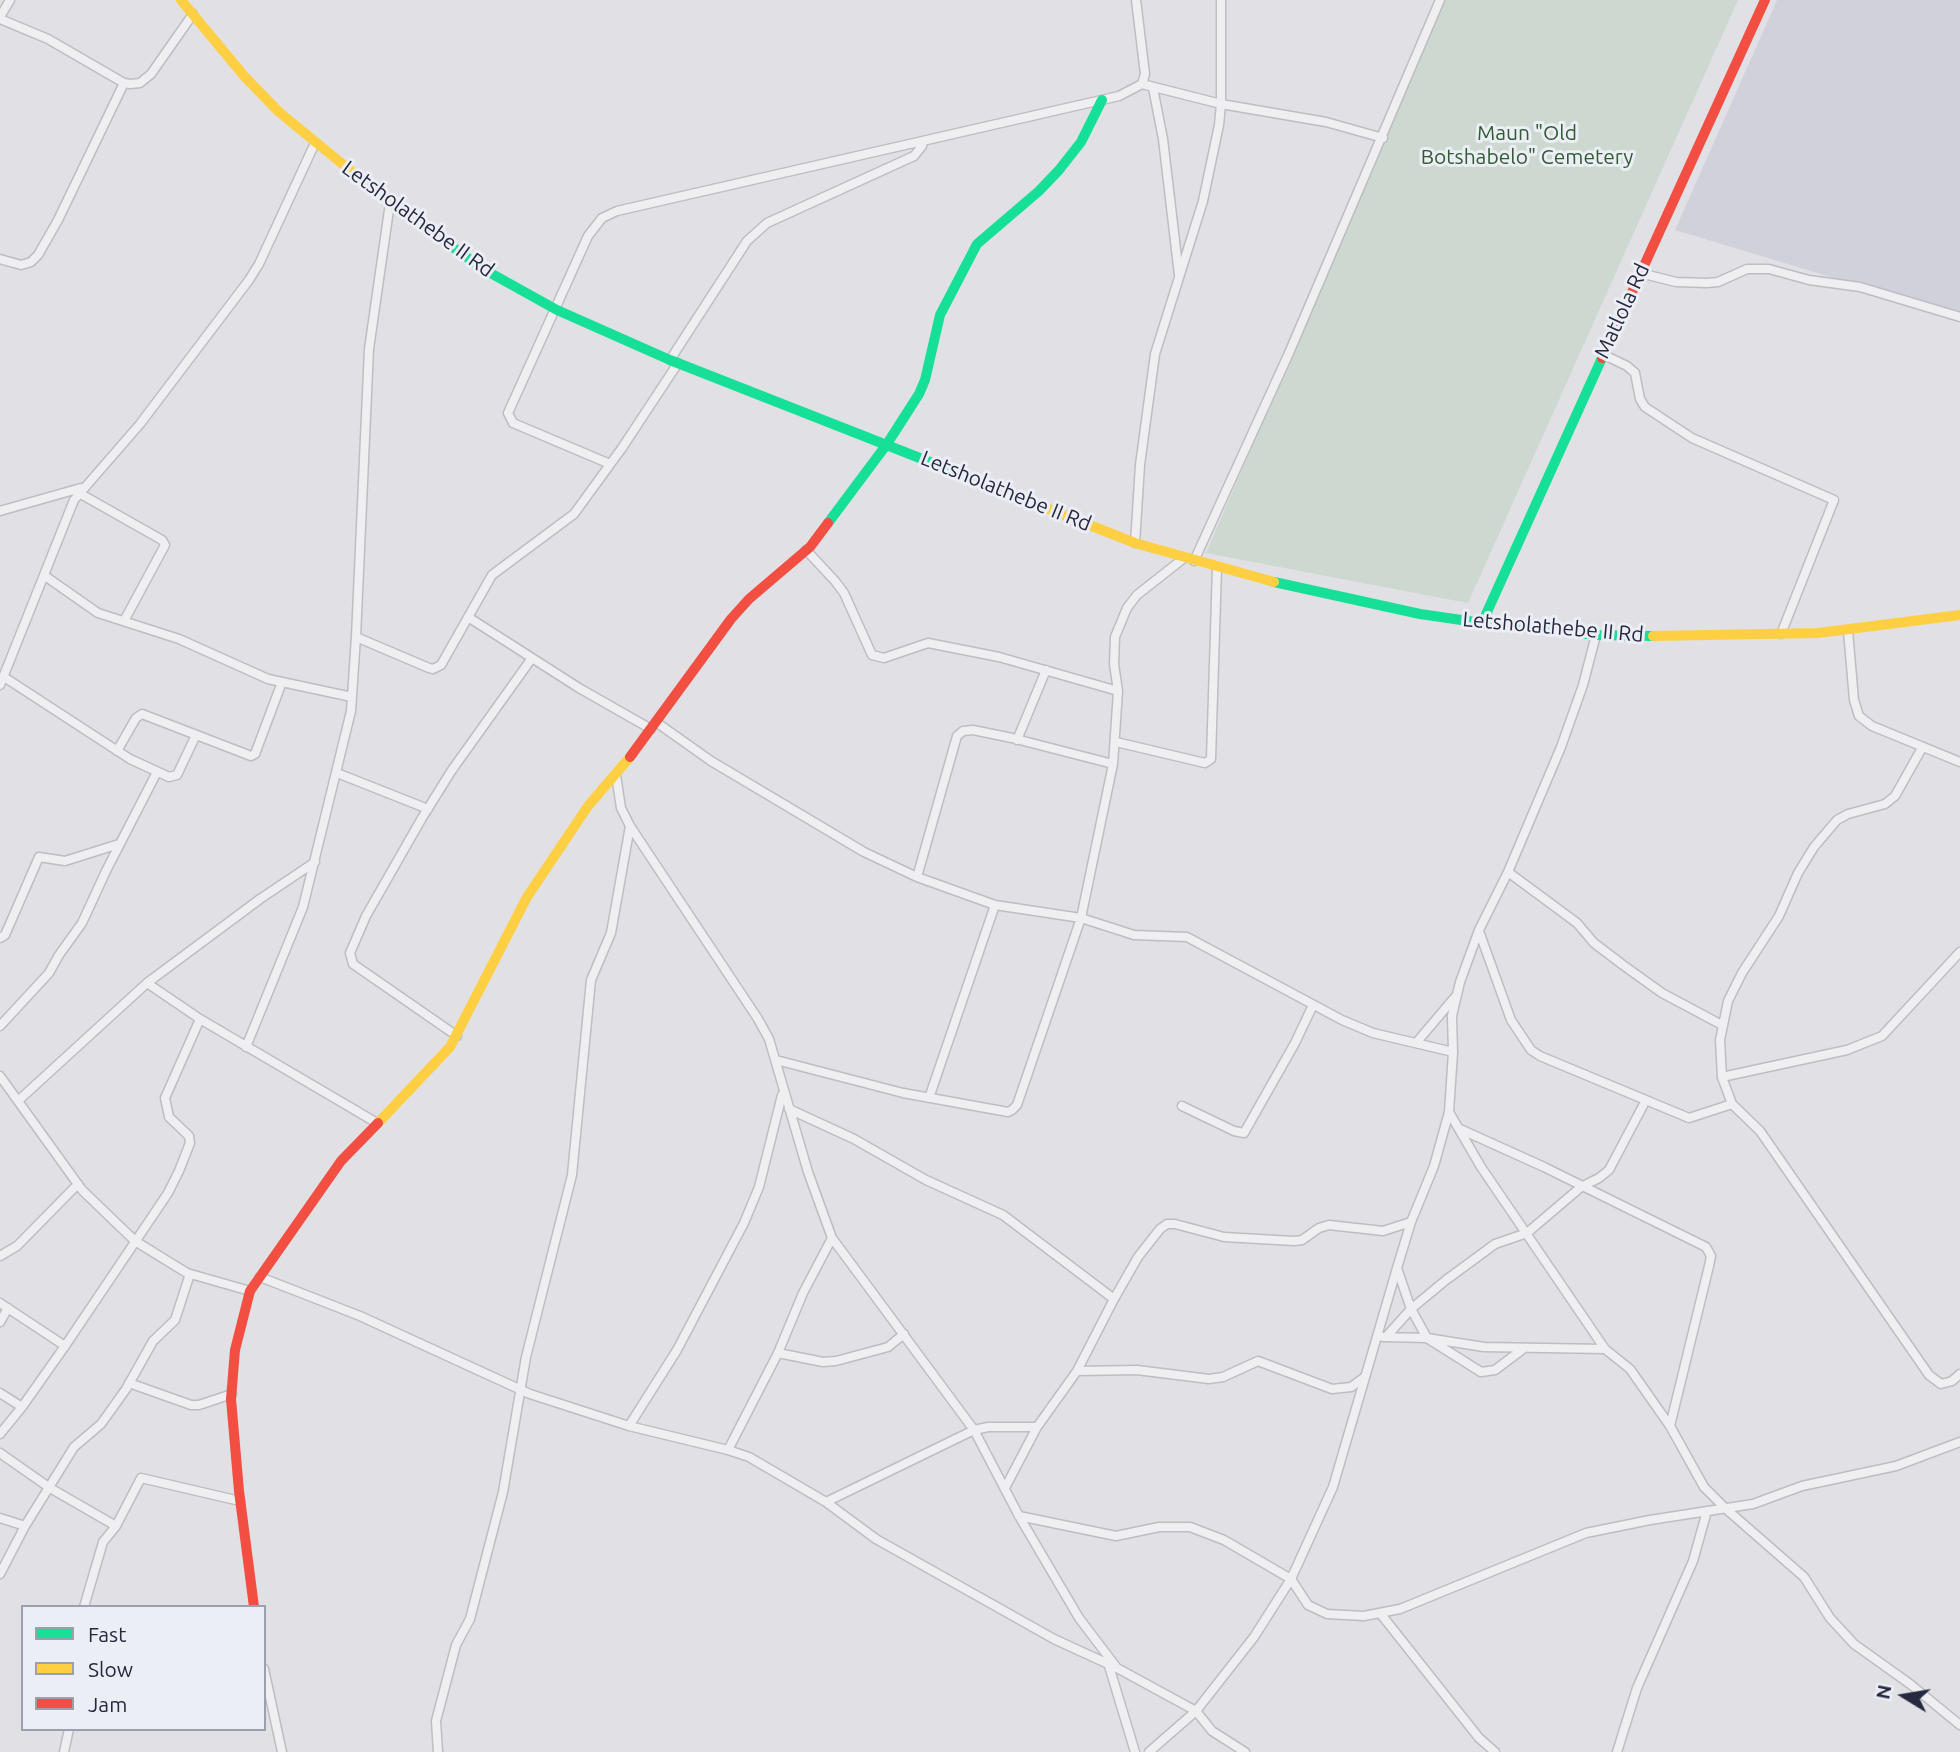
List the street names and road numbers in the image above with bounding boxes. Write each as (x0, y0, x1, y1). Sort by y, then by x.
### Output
street label: Letsholathebe II Rd (337, 155, 499, 283)
street label: Matlola Rd (1589, 260, 1655, 362)
street label: Letsholathebe II Rd (917, 445, 1095, 537)
street label: Letsholathebe II Rd (1461, 607, 1645, 647)

